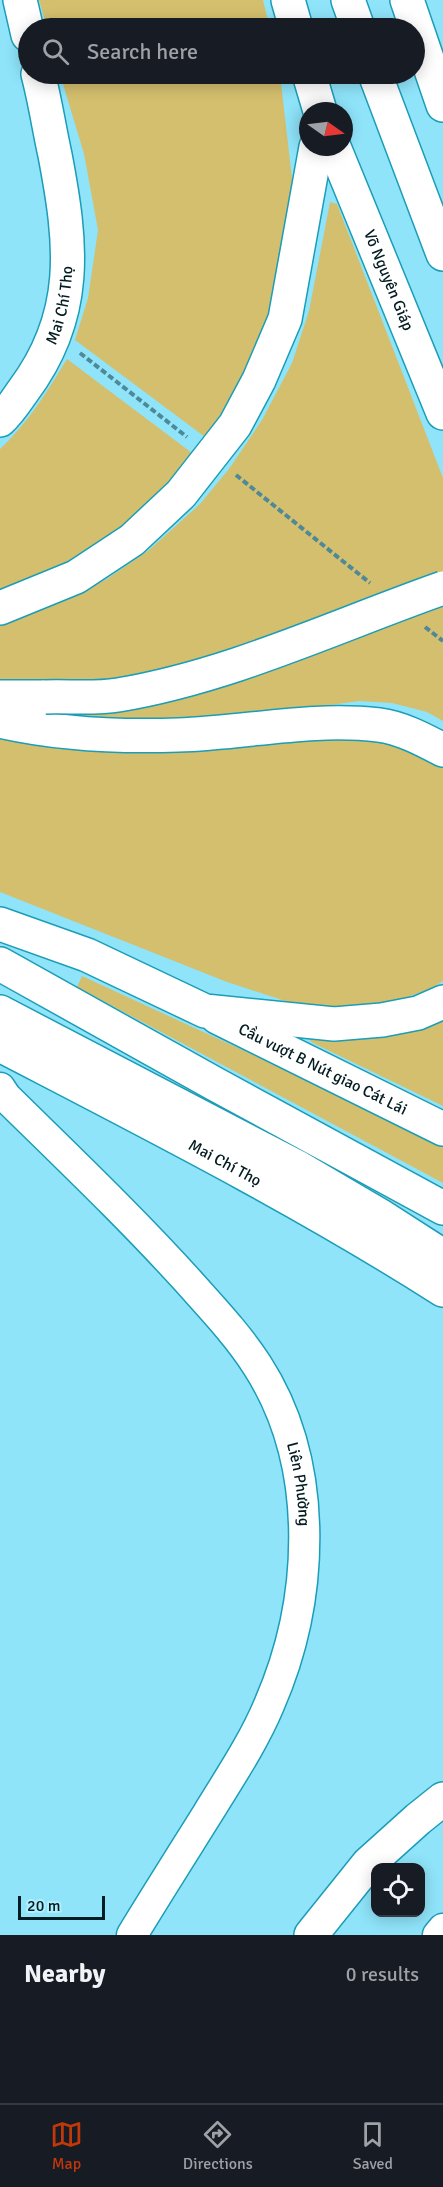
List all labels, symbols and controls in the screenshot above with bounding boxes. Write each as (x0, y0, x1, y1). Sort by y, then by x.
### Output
search box (18, 18, 425, 84)
icon: search (39, 35, 72, 68)
text: Search here (87, 38, 198, 65)
north arrow (299, 102, 353, 156)
street label: Võ Nguyên Giáp (359, 227, 418, 334)
street label: Mai Chí Thọ (42, 265, 77, 347)
street label: Cầu vượt B Nút giao Cát Lái (235, 1019, 410, 1120)
street label: Mai Chí Thọ (185, 1135, 265, 1191)
street label: Liên Phường (282, 1440, 314, 1527)
map controls (371, 1863, 425, 1917)
button: locate (371, 1863, 425, 1917)
scale bar (18, 1893, 105, 1920)
text: 20 m (27, 1896, 61, 1916)
text: Nearby (24, 1958, 105, 1990)
text: 0 results (346, 1962, 419, 1987)
tab: Map (50, 2118, 83, 2174)
tab: Directions (183, 2118, 253, 2174)
tab: Saved (353, 2118, 393, 2174)

